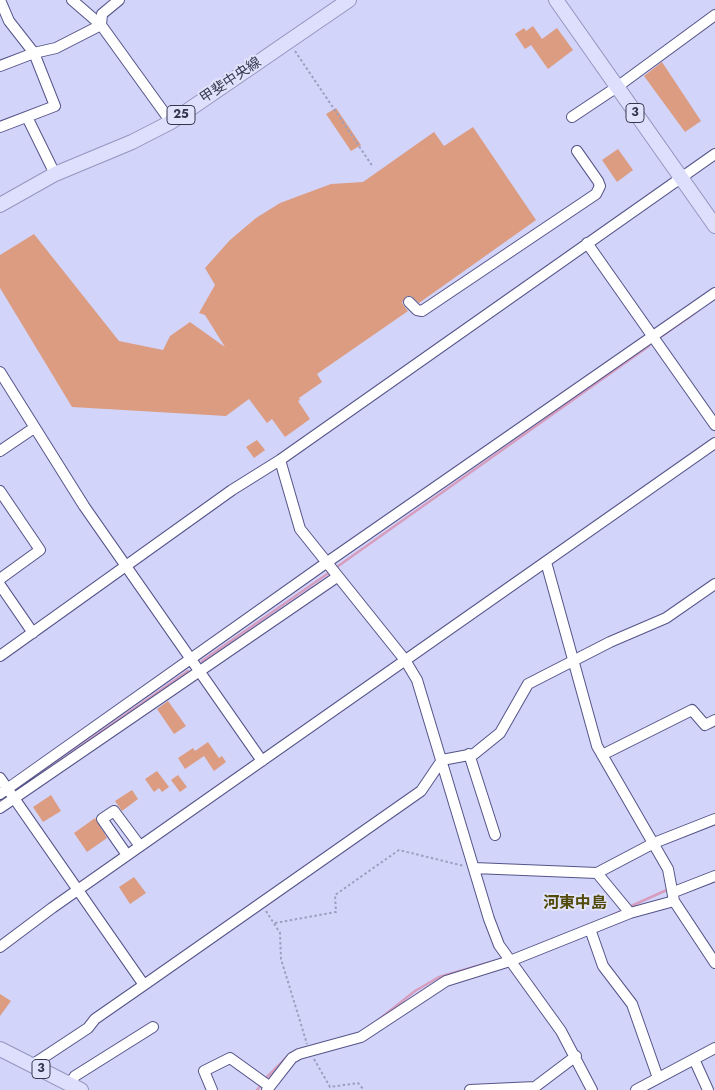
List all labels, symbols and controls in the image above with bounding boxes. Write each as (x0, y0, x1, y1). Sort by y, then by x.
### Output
street label: 甲斐中央線 (197, 54, 265, 108)
road number: 3 (626, 104, 644, 122)
road number: 25 (167, 106, 195, 124)
district label: 河東中島 (543, 894, 607, 914)
road number: 3 (32, 1060, 50, 1078)

